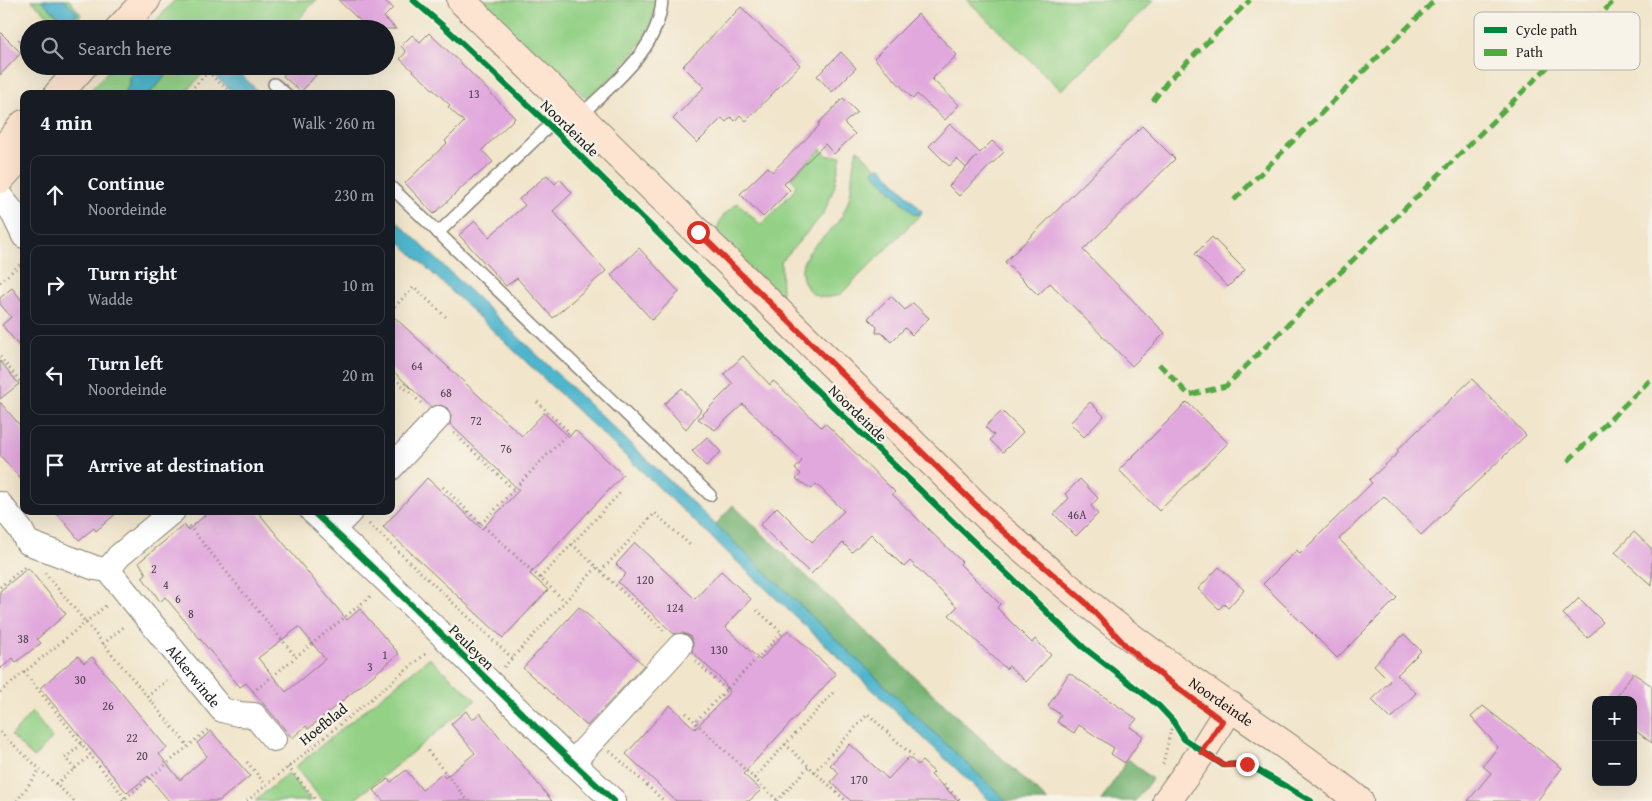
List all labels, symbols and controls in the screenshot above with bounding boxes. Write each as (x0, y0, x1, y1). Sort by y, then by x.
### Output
legend (1474, 12, 1640, 70)
search box (20, 20, 395, 75)
text: Cycle path (1516, 20, 1577, 40)
icon: search (38, 34, 66, 62)
text: Search here (78, 34, 172, 62)
text: Path (1516, 42, 1543, 62)
house number: 13 (468, 85, 480, 102)
street label: Noordeinde (536, 95, 604, 161)
text: 4 min (40, 107, 92, 138)
text: Walk · 260 m (292, 111, 375, 135)
text: Continue (88, 169, 165, 197)
icon: ahead (41, 181, 69, 209)
text: 230 m (334, 183, 374, 207)
text: Noordeinde (88, 197, 167, 221)
route start (687, 221, 710, 244)
text: Turn right (88, 259, 177, 287)
icon: right (41, 271, 69, 299)
text: 10 m (342, 273, 374, 297)
text: Wadde (88, 287, 133, 311)
text: Turn left (88, 349, 163, 377)
house number: 64 (411, 357, 423, 374)
icon: left (41, 361, 69, 389)
text: 20 m (342, 363, 374, 387)
text: Noordeinde (88, 377, 167, 401)
street label: Noordeinde (824, 380, 892, 446)
house number: 68 (440, 384, 452, 401)
house number: 72 (470, 412, 482, 429)
house number: 76 (500, 440, 512, 457)
icon: arrive (41, 451, 69, 479)
text: Arrive at destination (88, 451, 264, 479)
house number: 46A (1068, 506, 1087, 523)
house number: 2 (151, 560, 157, 577)
house number: 120 (636, 571, 654, 588)
house number: 4 (163, 576, 169, 593)
house number: 6 (175, 590, 181, 607)
house number: 124 (666, 599, 684, 616)
house number: 8 (188, 605, 194, 622)
street label: Peuleyen (444, 619, 500, 675)
house number: 38 (17, 630, 29, 647)
street label: Akkerwinde (162, 640, 226, 712)
house number: 130 (710, 641, 728, 658)
house number: 1 (382, 646, 388, 663)
house number: 3 (367, 658, 373, 675)
house number: 30 (74, 671, 86, 688)
street label: Noordeinde (1185, 672, 1258, 731)
map controls (1592, 696, 1637, 786)
button: + (1592, 696, 1637, 741)
house number: 26 (102, 697, 114, 714)
street label: Hoefblad (294, 698, 352, 750)
house number: 22 (126, 729, 138, 746)
button: − (1592, 741, 1637, 786)
house number: 20 (136, 747, 148, 764)
route end (1236, 753, 1259, 776)
house number: 170 (850, 771, 868, 788)

